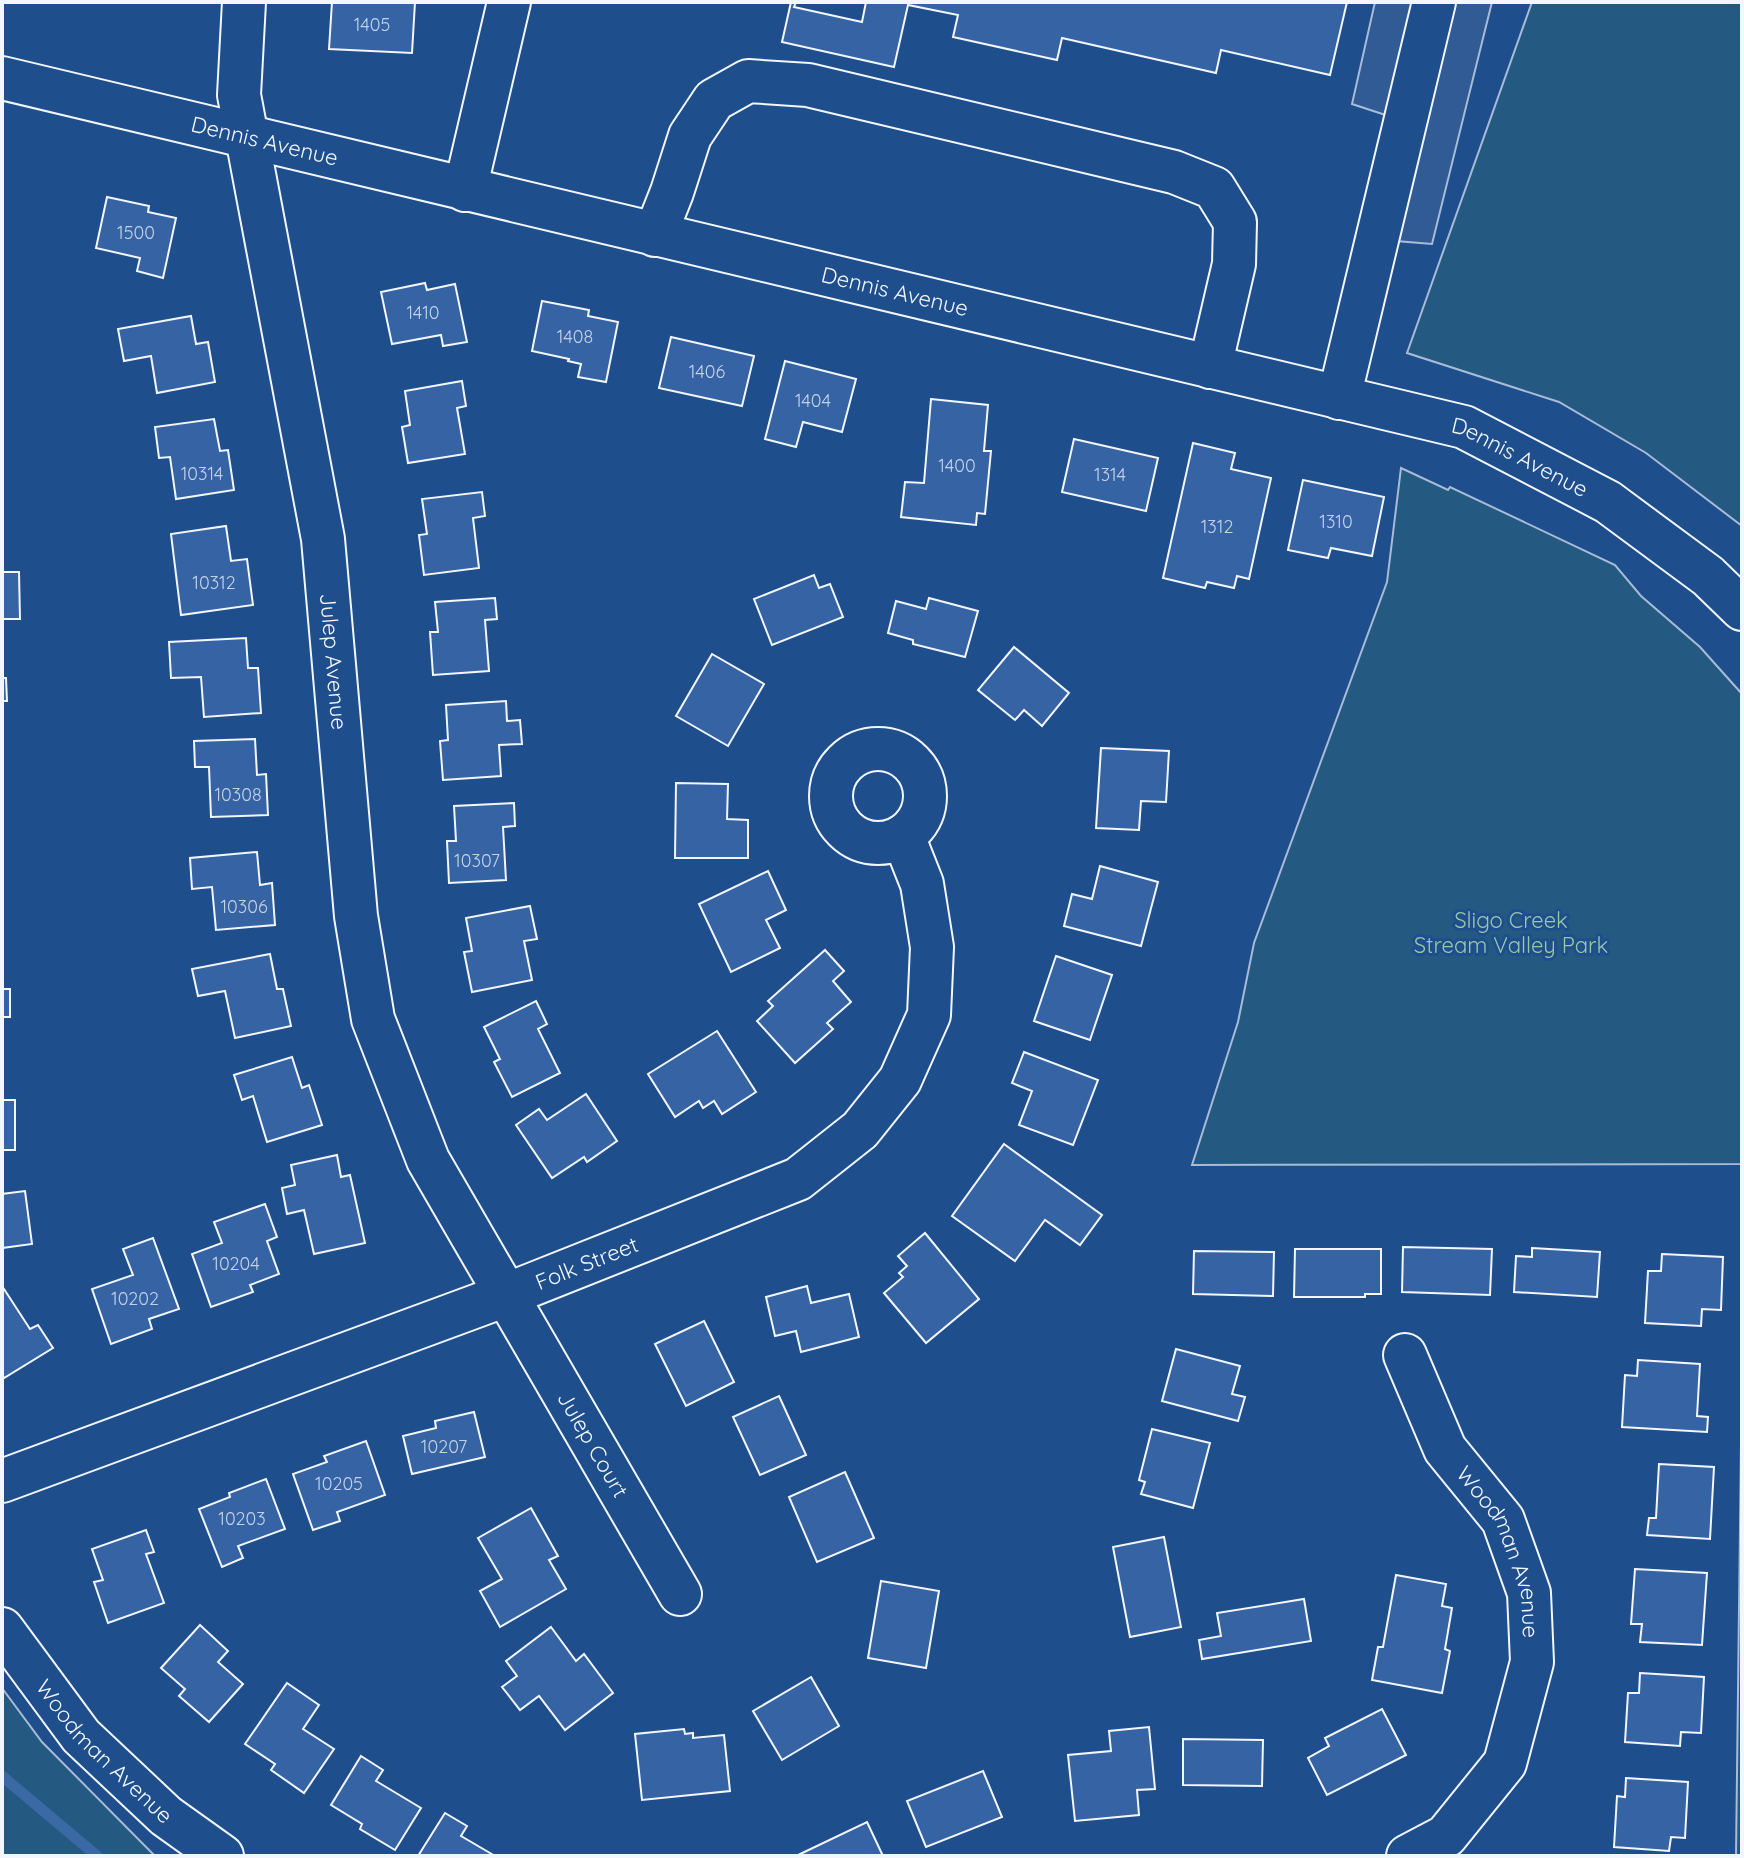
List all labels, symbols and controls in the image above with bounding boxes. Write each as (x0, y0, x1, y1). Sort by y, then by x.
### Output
house number: 1405 (354, 13, 390, 36)
street label: Dennis Avenue (188, 110, 341, 172)
house number: 1500 (117, 221, 155, 244)
street label: Dennis Avenue (819, 260, 971, 322)
house number: 1410 (406, 301, 440, 324)
house number: 1408 (557, 325, 593, 348)
house number: 1406 (689, 360, 725, 383)
house number: 1404 (795, 389, 831, 412)
street label: Dennis Avenue (1449, 411, 1593, 503)
house number: 1400 (938, 454, 976, 477)
house number: 10314 (181, 462, 223, 485)
house number: 1314 (1094, 463, 1126, 486)
house number: 1310 (1319, 510, 1353, 533)
house number: 1312 (1201, 515, 1233, 538)
house number: 10312 (192, 571, 236, 594)
street label: Julep Avenue (314, 592, 354, 731)
house number: 10308 (214, 783, 262, 806)
house number: 10307 (454, 849, 500, 872)
house number: 10306 (220, 895, 268, 918)
park label: Sligo Creek Stream Valley Park (1414, 906, 1608, 959)
street label: Folk Street (531, 1230, 642, 1296)
house number: 10204 (212, 1252, 260, 1275)
house number: 10202 (111, 1287, 159, 1310)
street label: Julep Court (551, 1386, 635, 1502)
house number: 10207 (421, 1435, 467, 1458)
street label: Woodman Avenue (1450, 1460, 1545, 1638)
house number: 10205 (315, 1472, 363, 1495)
house number: 10203 (218, 1507, 266, 1530)
street label: Woodman Avenue (30, 1674, 179, 1829)

